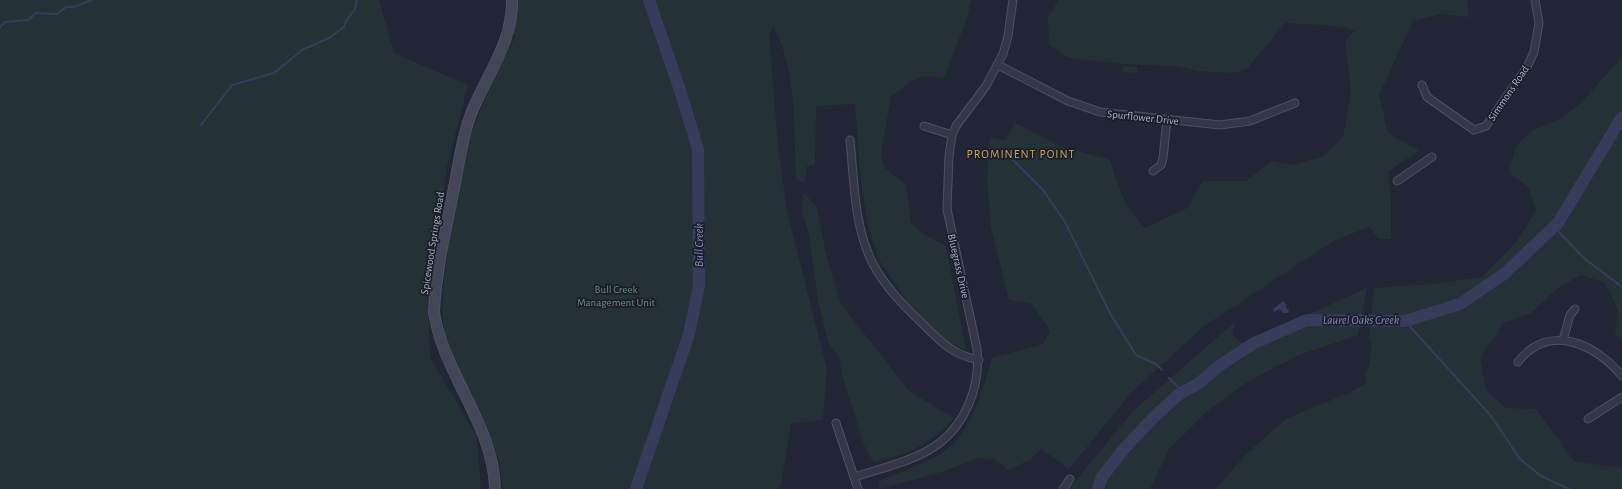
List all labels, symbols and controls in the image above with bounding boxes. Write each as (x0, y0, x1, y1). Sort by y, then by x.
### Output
street label: Simmons Road (1486, 63, 1531, 123)
street label: Spurflower Drive (1107, 108, 1179, 127)
district label: PROMINENT POINT (967, 148, 1075, 160)
street label: Spicewood Springs Road (419, 191, 446, 295)
water label: Bull Creek (693, 223, 705, 267)
street label: Bluegrass Drive (946, 233, 971, 299)
park label: Bull Creek Management Unit (577, 284, 656, 308)
water label: Laurel Oaks Creek (1323, 314, 1400, 326)

